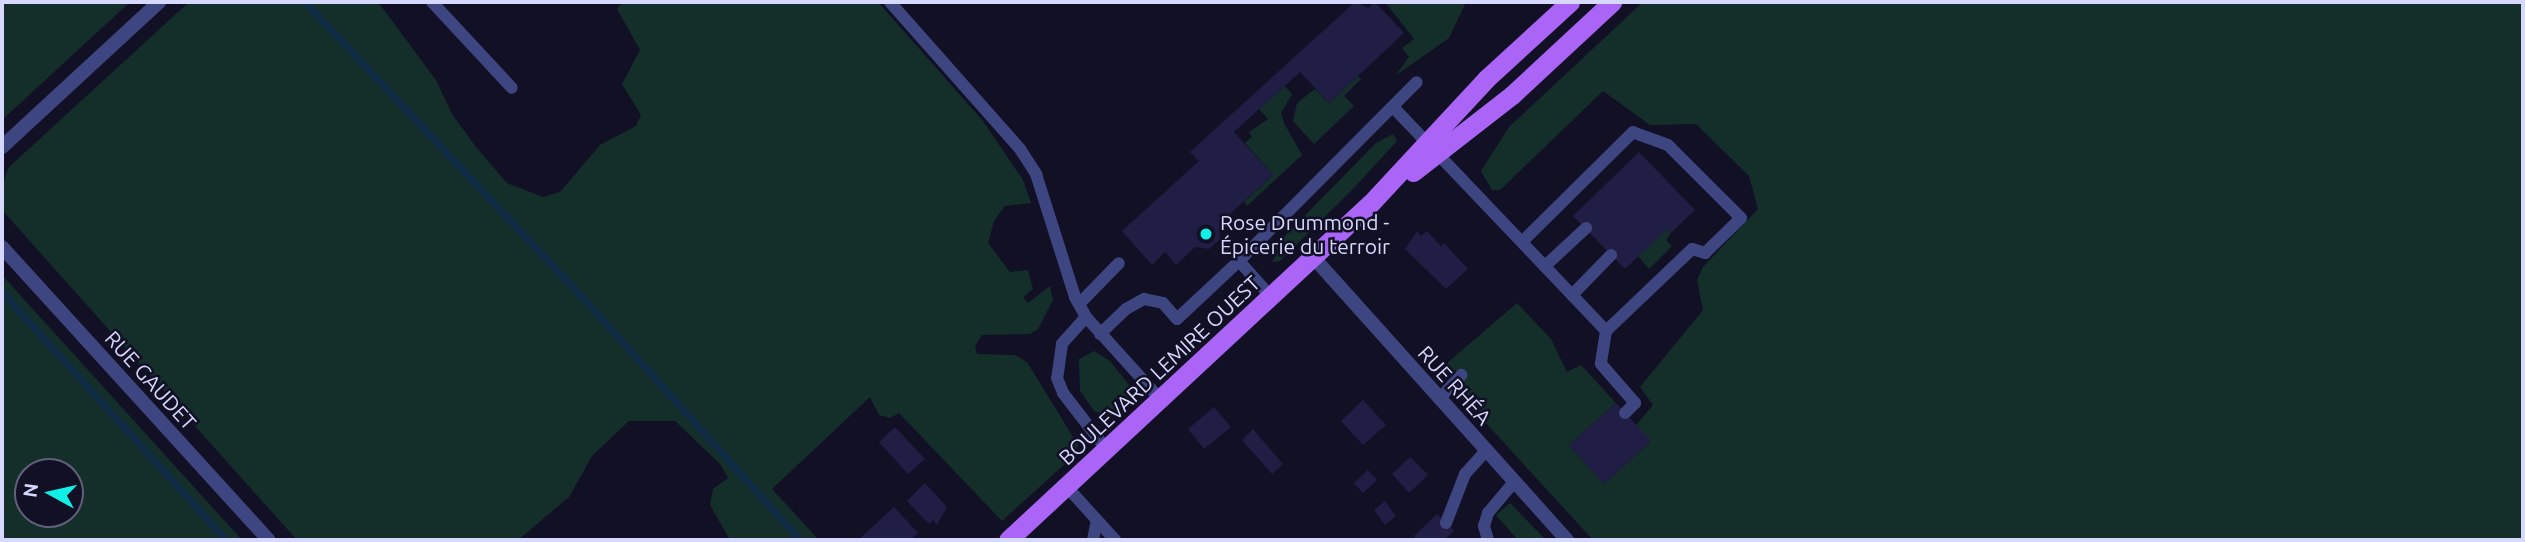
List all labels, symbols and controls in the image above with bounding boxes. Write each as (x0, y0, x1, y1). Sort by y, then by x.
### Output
place label: Rose Drummond - Épicerie du terroir (1220, 209, 1390, 259)
marker: Rose Drummond - Épicerie du terroir (1198, 226, 1214, 242)
street label: BOULEVARD LEMIRE OUEST (1053, 270, 1265, 470)
street label: RUE GAUDET (100, 325, 202, 435)
street label: RUE RHÉA (1413, 340, 1497, 430)
north arrow (14, 458, 84, 528)
text: N (18, 482, 42, 499)

